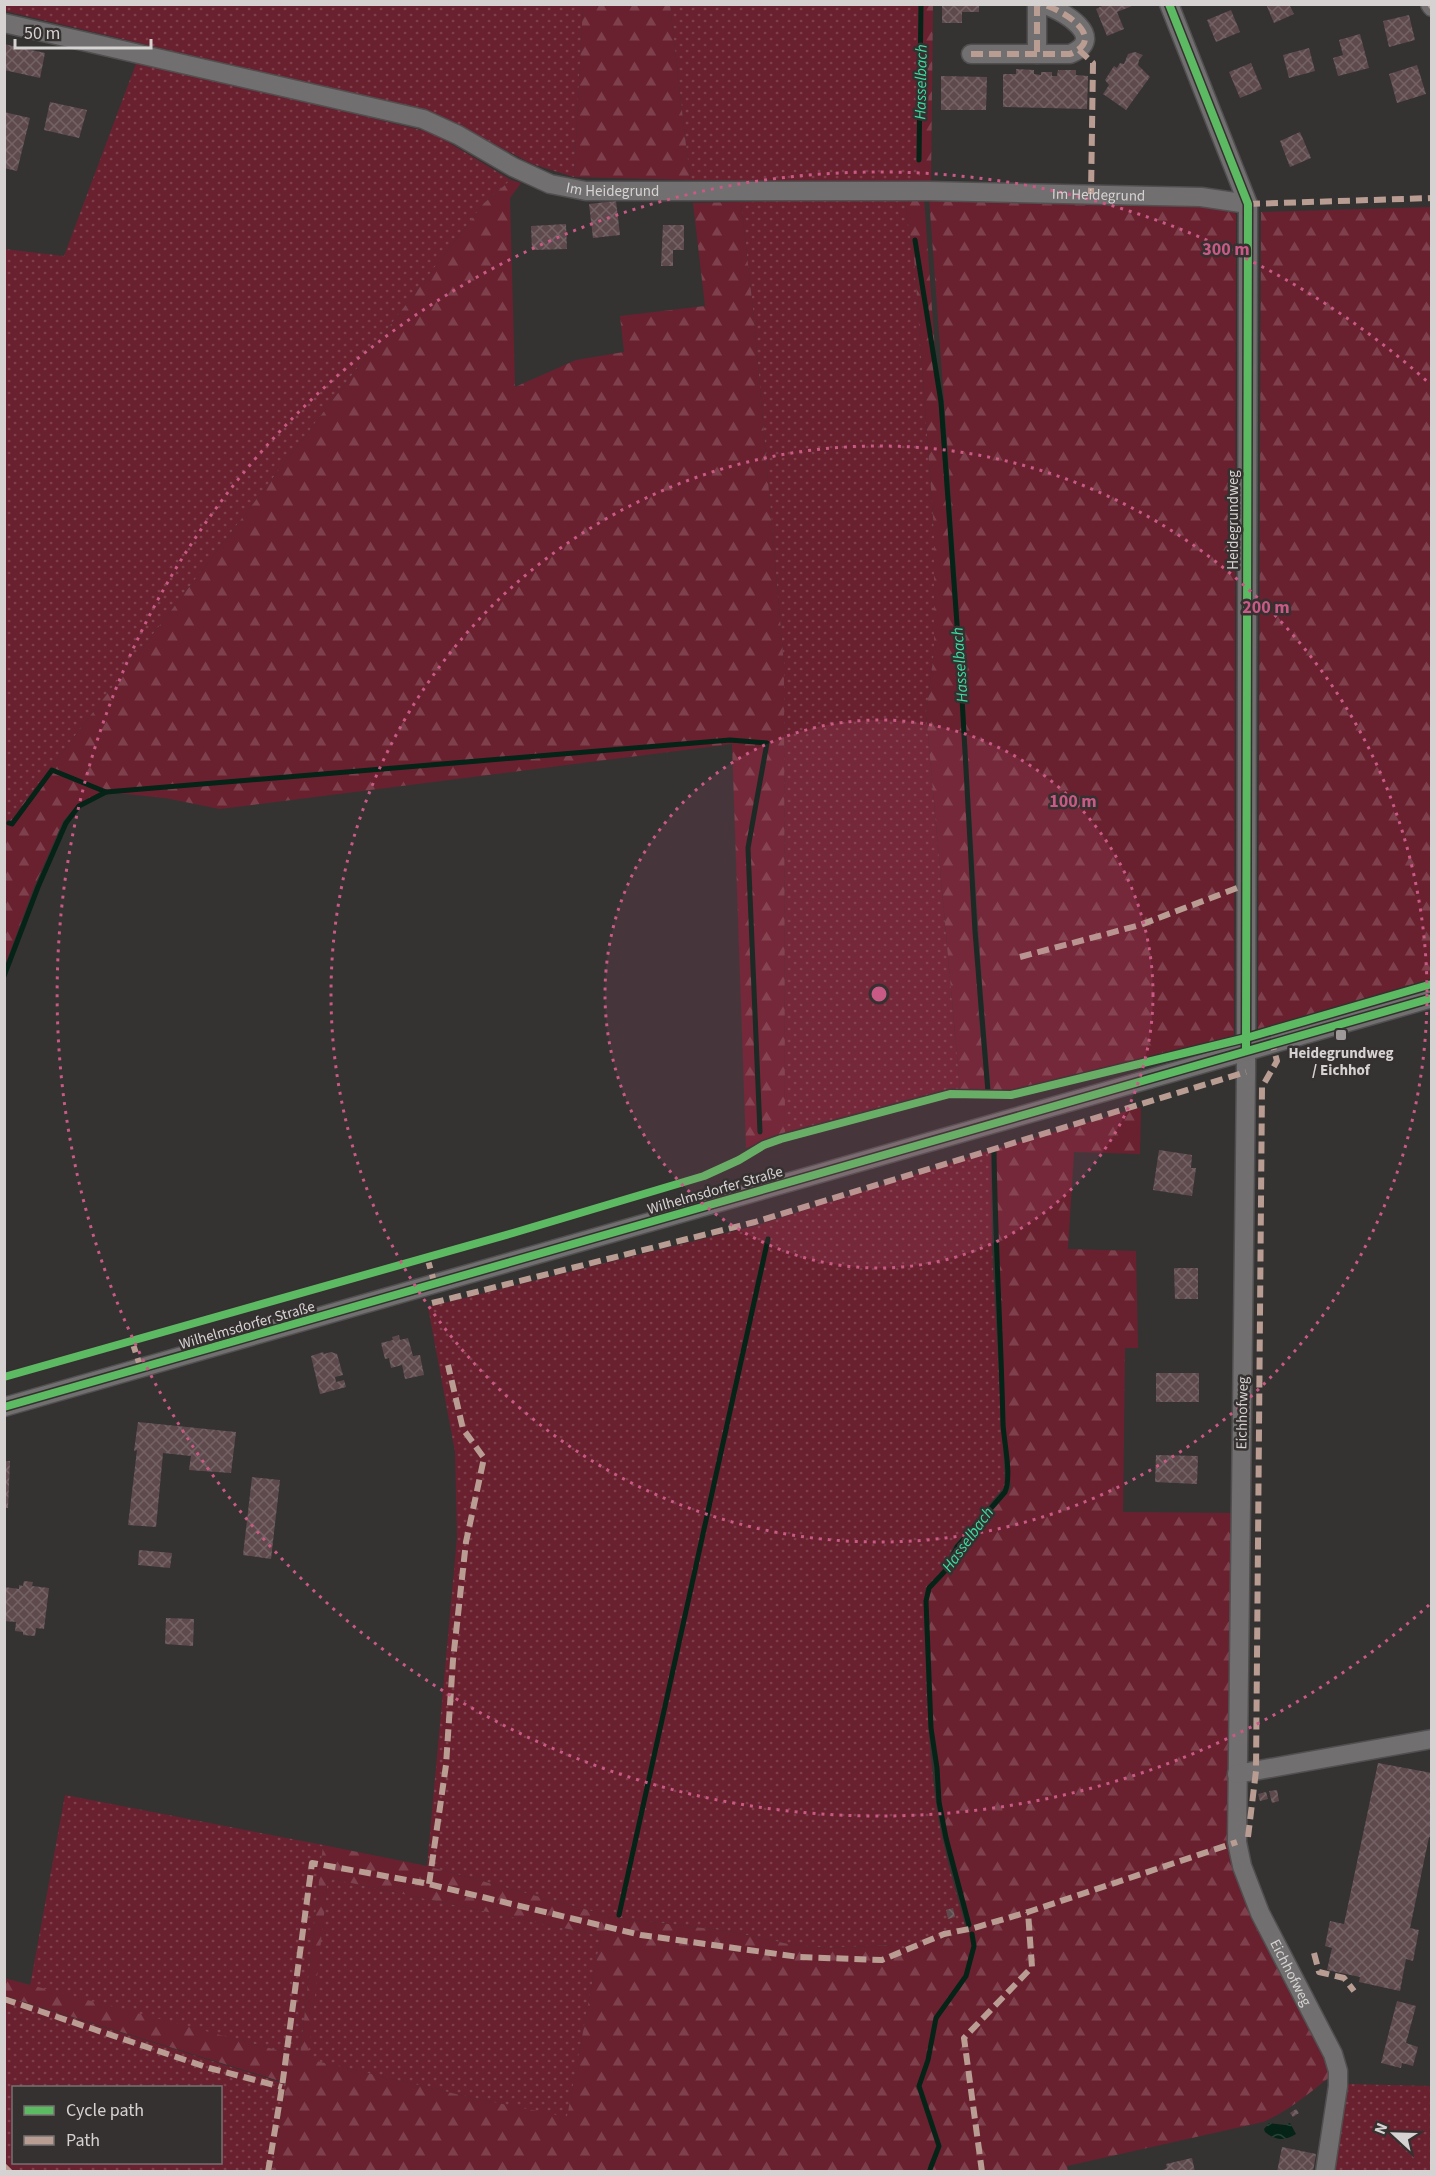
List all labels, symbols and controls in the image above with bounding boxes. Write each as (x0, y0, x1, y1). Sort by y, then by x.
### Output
scale bar (15, 12, 152, 50)
text: 50 m (24, 21, 60, 46)
water label: Hasselbach (909, 44, 933, 120)
street label: Im Heidegrund (564, 177, 659, 202)
street label: Im Heidegrund (1052, 184, 1146, 207)
text: 300 m (1202, 237, 1250, 262)
street label: Heidegrundweg (1223, 470, 1244, 570)
text: 200 m (1242, 595, 1290, 620)
water label: Hasselbach (946, 626, 974, 703)
text: 100 m (1049, 789, 1097, 814)
centre of rings (869, 984, 889, 1004)
marker: Heidegrundweg / Eichhof (1334, 1028, 1348, 1042)
place label: Heidegrundweg / Eichhof (1288, 1043, 1394, 1081)
street label: Wilhelmsdorfer Straße (645, 1161, 785, 1220)
street label: Wilhelmsdorfer Straße (177, 1296, 317, 1355)
street label: Eichhofweg (1231, 1376, 1254, 1450)
water label: Hasselbach (937, 1503, 999, 1577)
street label: Eichhofweg (1264, 1936, 1317, 2010)
legend (12, 2086, 222, 2164)
text: Cycle path (66, 2098, 144, 2123)
north arrow (1364, 2104, 1424, 2164)
text: N (1369, 2120, 1393, 2138)
text: Path (66, 2128, 100, 2153)

